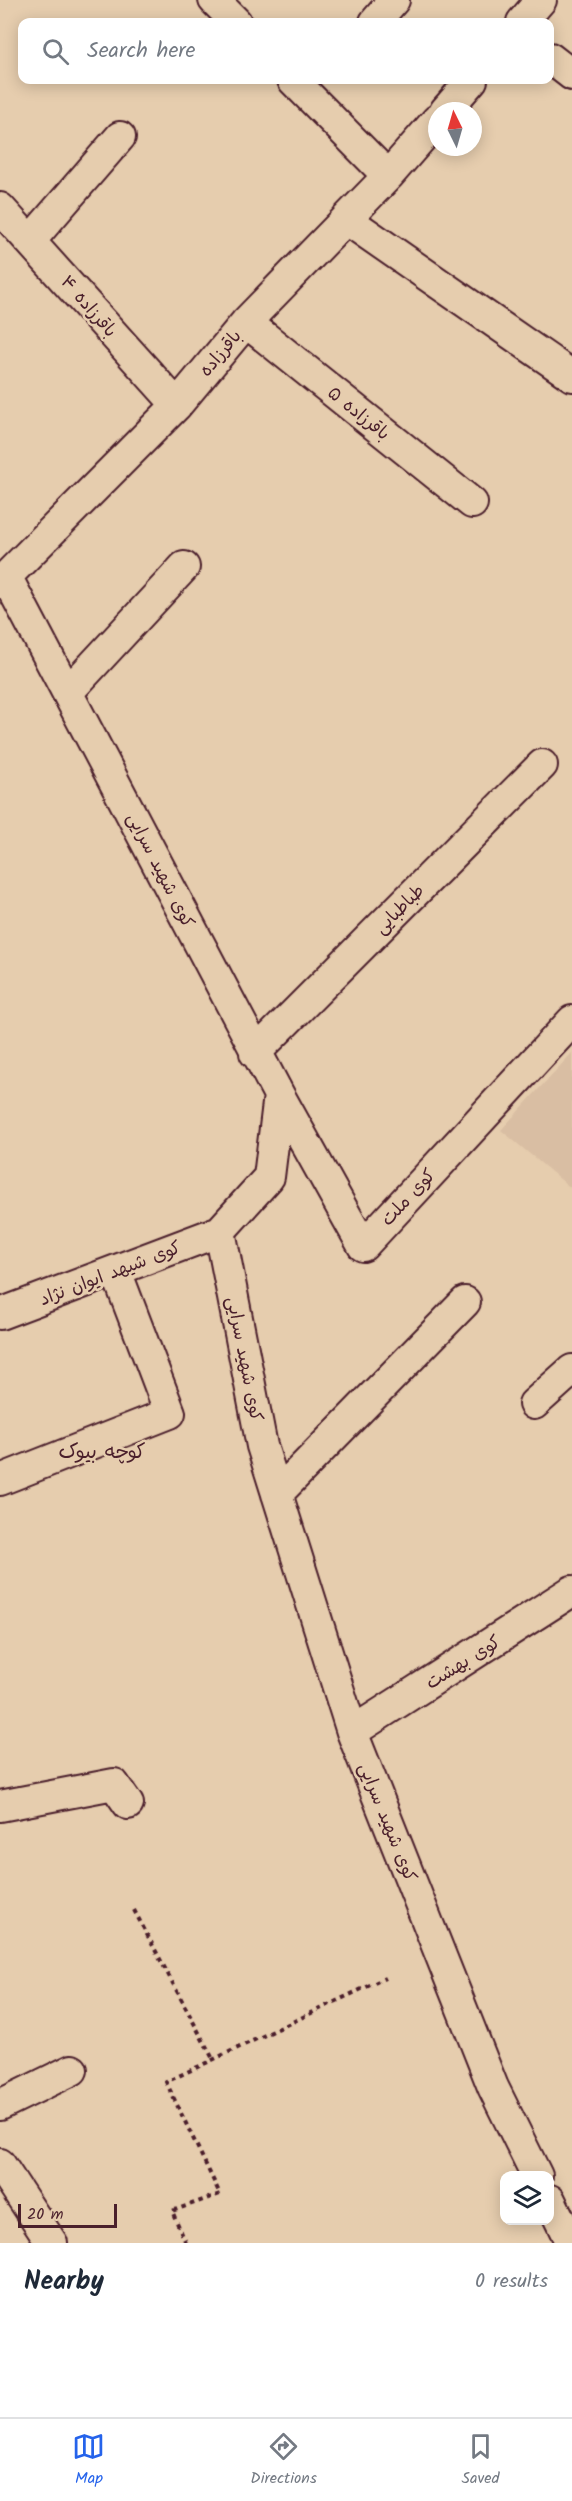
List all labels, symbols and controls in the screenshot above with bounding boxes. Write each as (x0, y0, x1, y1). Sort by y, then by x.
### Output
search box (18, 18, 554, 84)
text: Search here (87, 34, 195, 69)
icon: search (39, 35, 72, 68)
north arrow (428, 102, 482, 156)
street label: باقرزاده ۴ (52, 269, 123, 345)
street label: باقرزاده (193, 324, 250, 384)
street label: باقرزاده ۵ (320, 380, 396, 449)
street label: کوی شهید سرایی (118, 808, 201, 934)
street label: طباطبایی (368, 878, 432, 942)
street label: کوی ملت (375, 1162, 444, 1233)
street label: کوی شیهد ایوان نژاد (35, 1234, 186, 1315)
street label: کوی شهید سرایی (217, 1294, 270, 1424)
district label: کوچه بیوک (59, 1437, 146, 1469)
street label: کوی بهشت (420, 1629, 507, 1698)
street label: کوی شهید سرایی (349, 1759, 424, 1887)
map controls (500, 2171, 554, 2225)
button: layers (500, 2171, 554, 2225)
scale bar (18, 2201, 117, 2228)
text: 20 m (27, 2202, 63, 2227)
text: Nearby (24, 2261, 104, 2303)
text: 0 results (475, 2266, 548, 2298)
tab: Map (72, 2430, 105, 2491)
tab: Directions (250, 2430, 317, 2491)
tab: Saved (462, 2430, 500, 2491)

